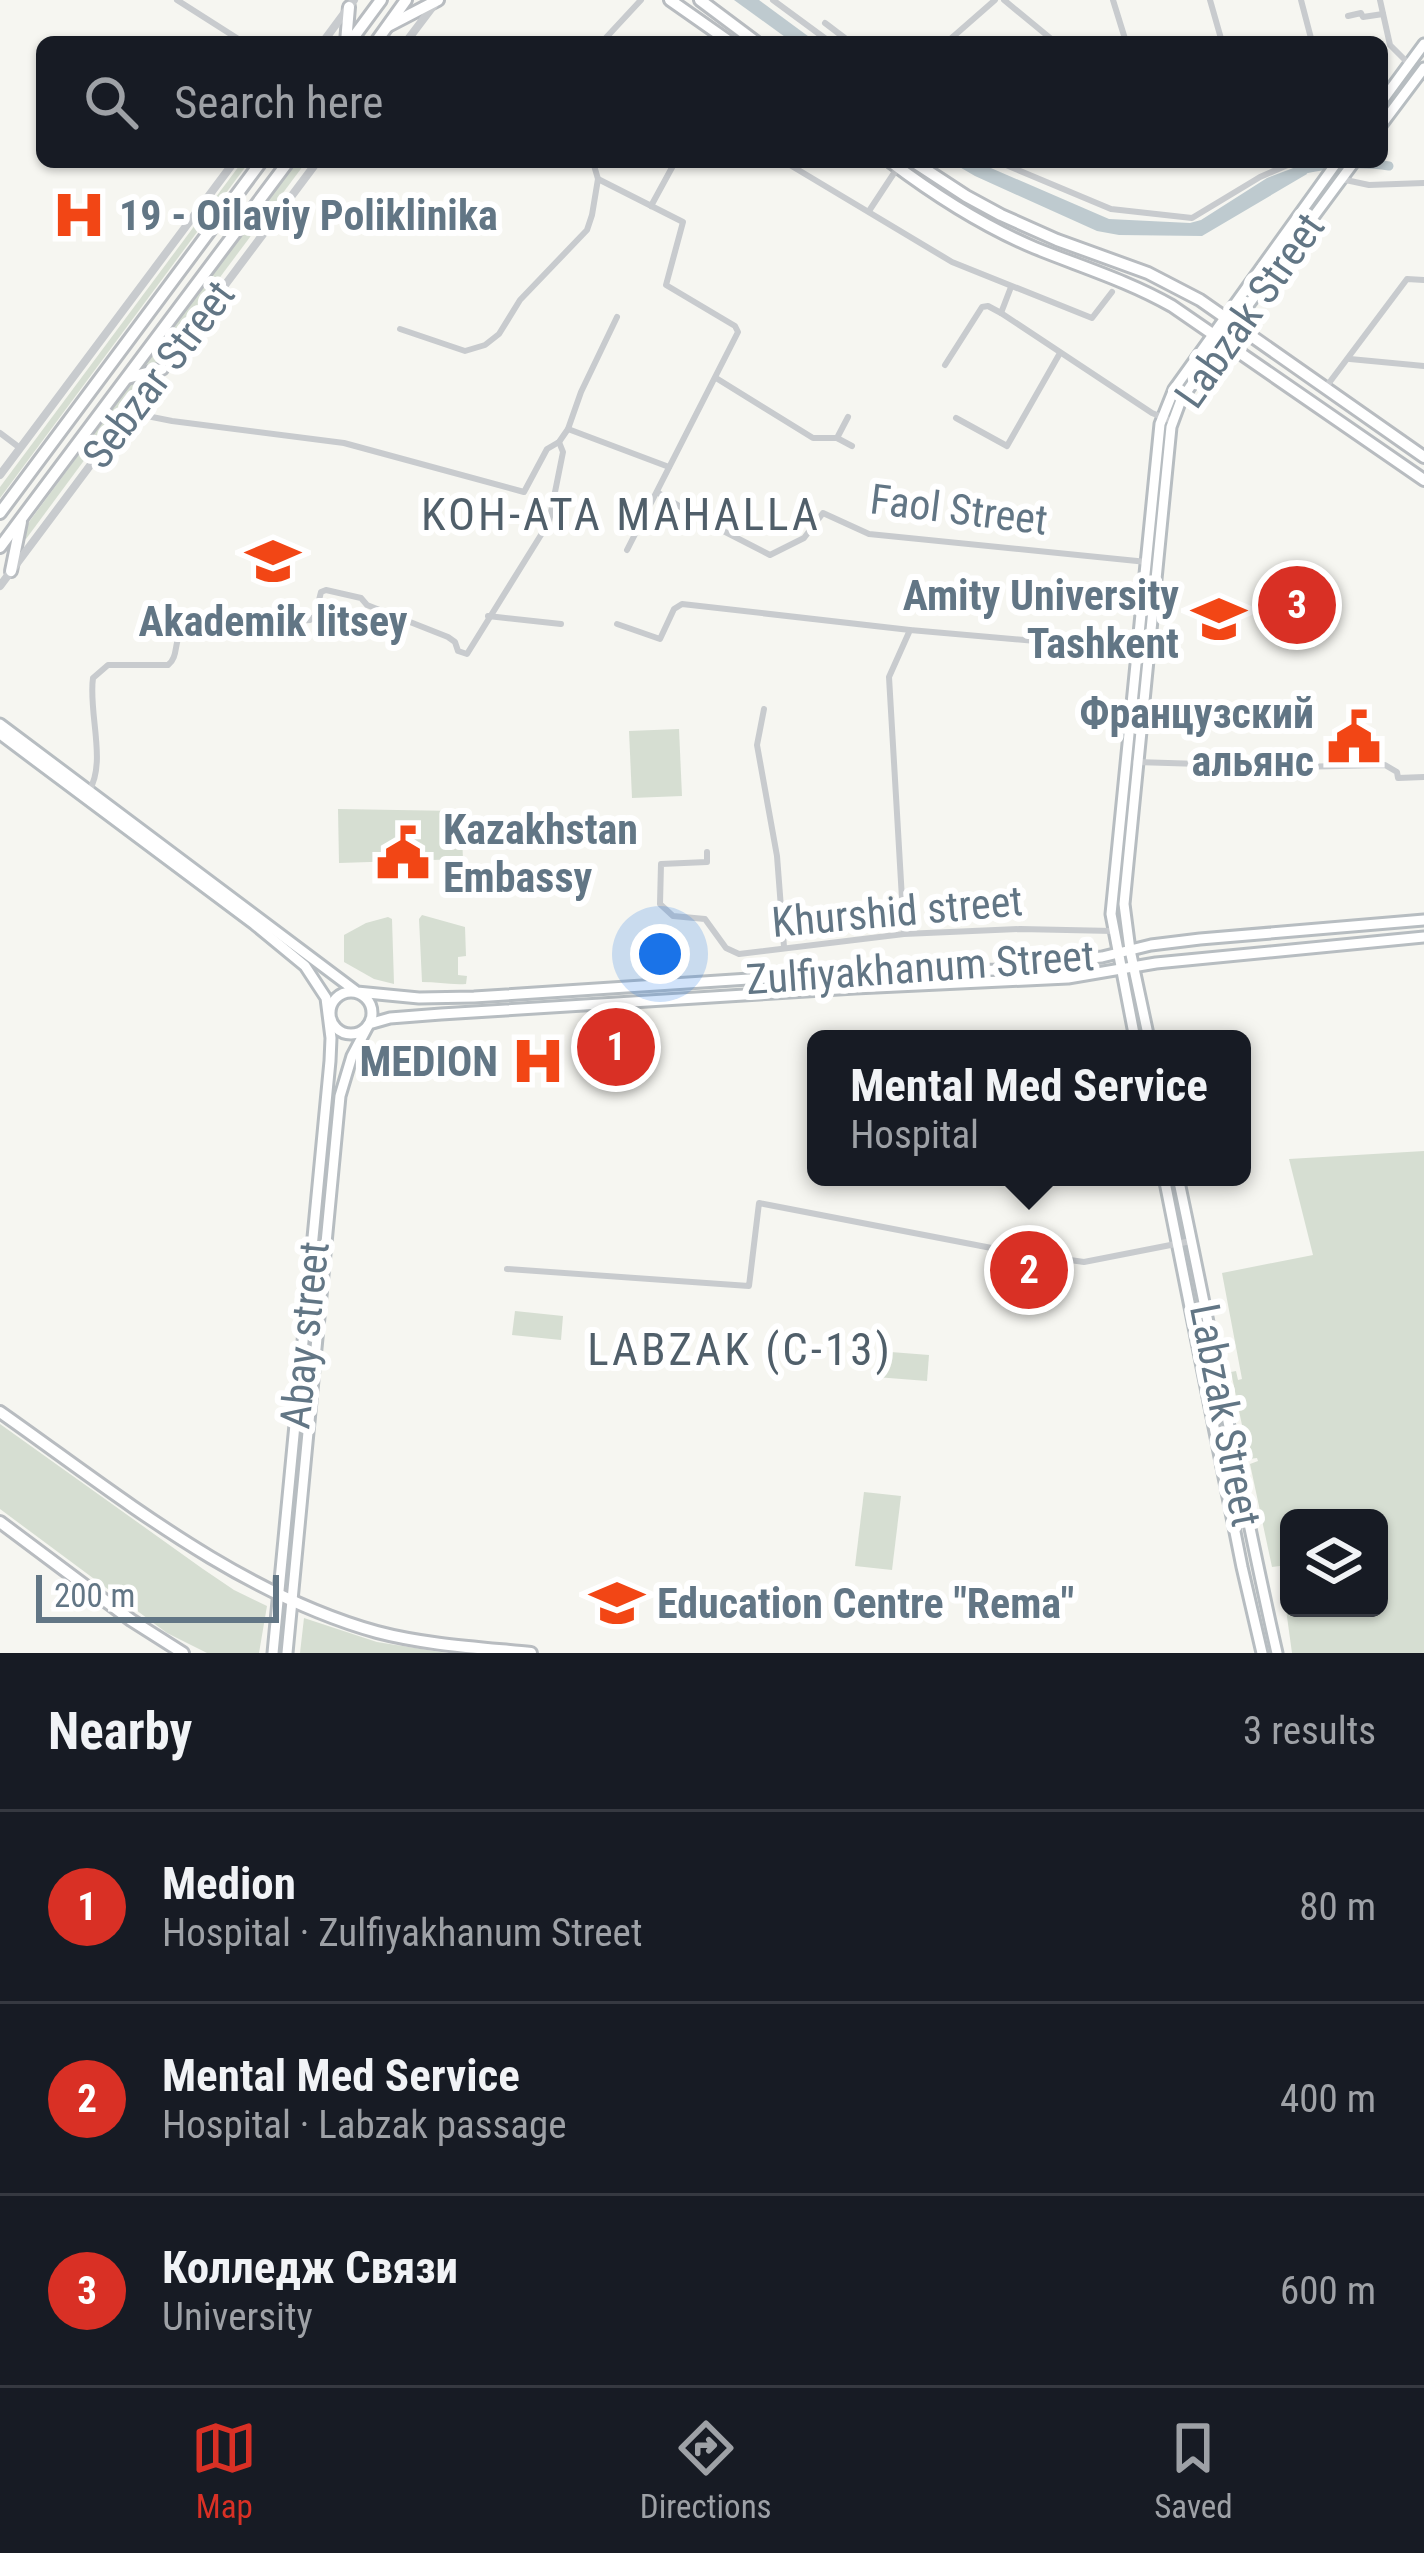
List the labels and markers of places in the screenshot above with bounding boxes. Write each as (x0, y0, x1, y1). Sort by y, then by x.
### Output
hospital icon: 19 - Oilaviy Poliklinika (50, 186, 108, 244)
place label: 19 - Oilaviy Poliklinika (119, 191, 498, 240)
school or university icon: Akademik litsey (244, 532, 302, 590)
pin: 3 (1258, 560, 1336, 650)
place label: Amity University Tashkent (903, 571, 1179, 668)
school or university icon: Amity University Tashkent (1190, 590, 1248, 648)
place label: Akademik litsey (138, 597, 408, 646)
place label: Французский альянс (1079, 689, 1314, 786)
public building icon: Французский альянс (1325, 708, 1383, 766)
place label: Kazakhstan Embassy (443, 805, 638, 902)
public building icon: Kazakhstan Embassy (374, 824, 432, 882)
pin: 1 (577, 1002, 655, 1092)
hospital icon: MEDION (509, 1032, 567, 1090)
place label: MEDION (359, 1037, 498, 1086)
pin: 2 (990, 1225, 1068, 1315)
school or university icon: Education Centre "Rema" (588, 1574, 646, 1632)
place label: Education Centre "Rema" (657, 1579, 1074, 1628)

